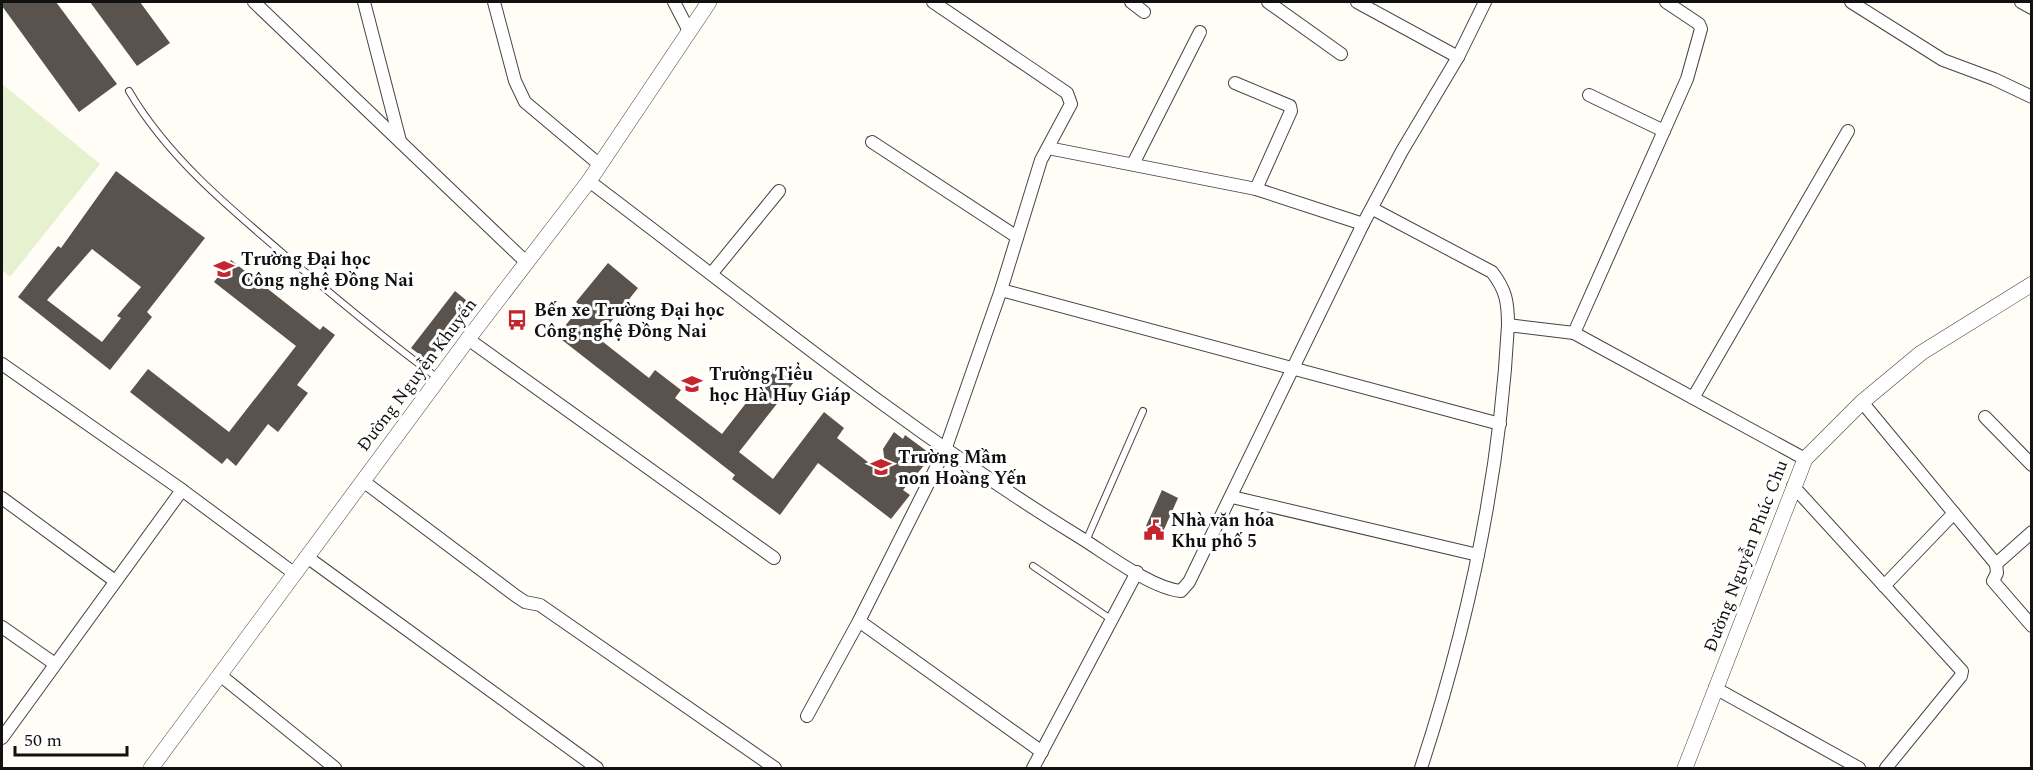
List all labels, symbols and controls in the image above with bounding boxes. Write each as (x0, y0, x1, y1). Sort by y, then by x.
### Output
place label: Trường Đại học Công nghệ Đồng Nai (241, 246, 414, 294)
school or university icon: Trường Đại học Công nghệ Đồng Nai (212, 257, 236, 281)
street label: Đường Nguyễn Khuyến (350, 293, 484, 457)
place label: Bến xe Trường Đại học Công nghệ Đồng Nai (534, 297, 725, 345)
bus stop icon: Bến xe Trường Đại học Công nghệ Đồng Nai (505, 308, 529, 332)
place label: Trường Tiểu học Hà Huy Giáp (709, 361, 851, 409)
school or university icon: Trường Tiểu học Hà Huy Giáp (680, 372, 704, 396)
place label: Trường Mầm non Hoàng Yến (898, 444, 1027, 492)
school or university icon: Trường Mầm non Hoàng Yến (869, 455, 893, 479)
street label: Đường Nguyễn Phúc Chu (1697, 456, 1795, 656)
place label: Nhà văn hóa Khu phố 5 (1171, 507, 1275, 555)
public building icon: Nhà văn hóa Khu phố 5 (1142, 518, 1166, 542)
scale bar (15, 719, 128, 757)
text: 50 m (24, 727, 62, 754)

